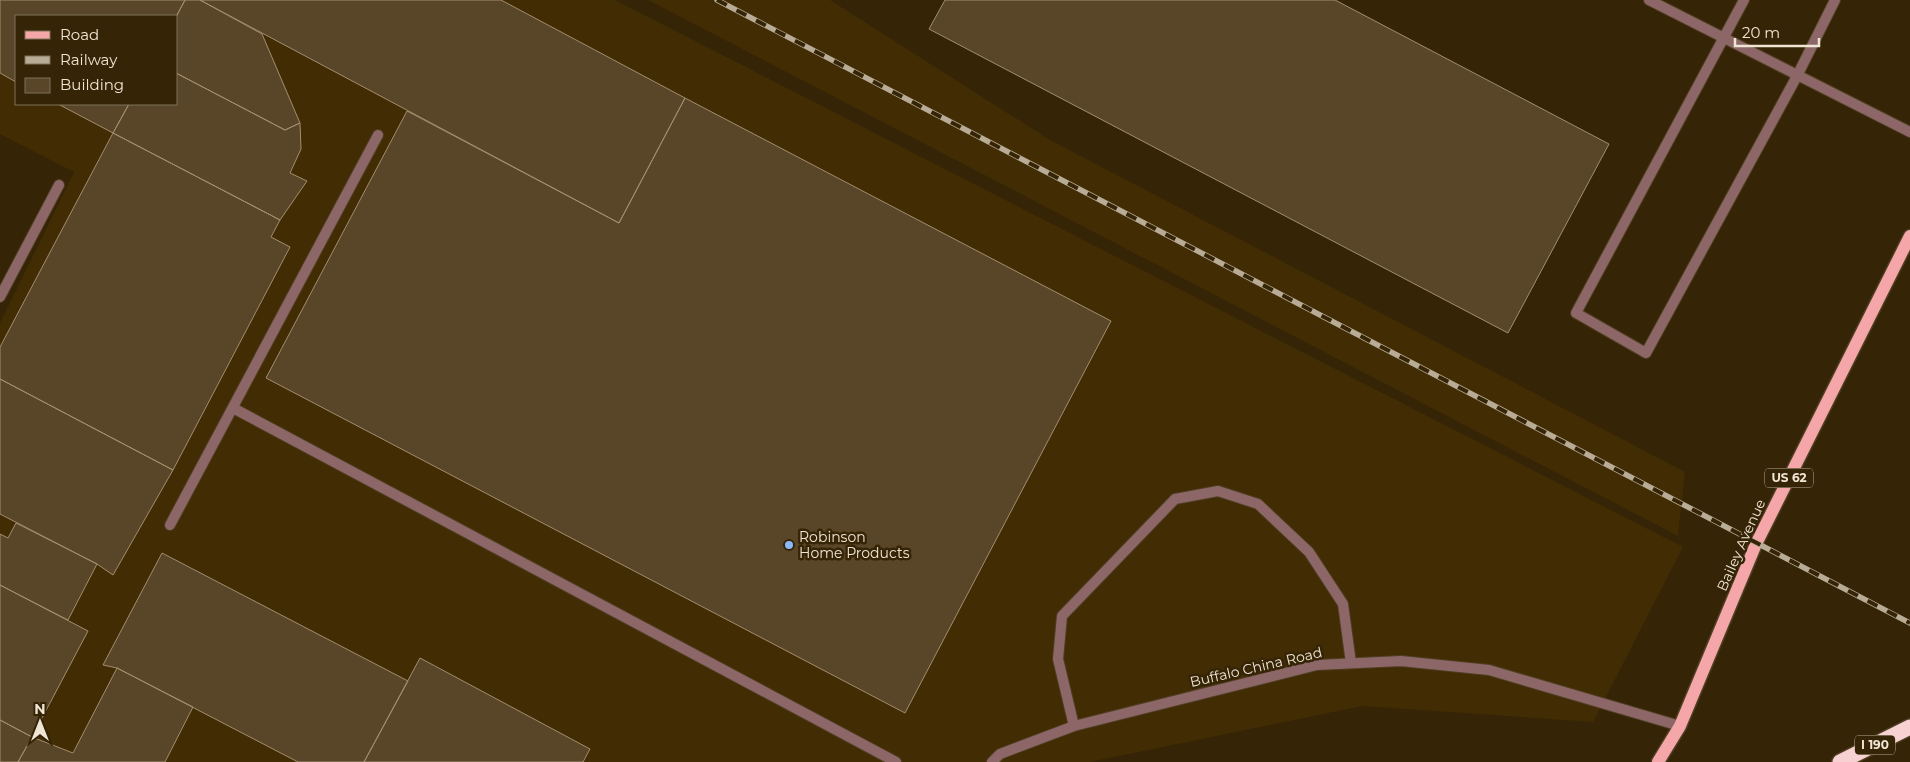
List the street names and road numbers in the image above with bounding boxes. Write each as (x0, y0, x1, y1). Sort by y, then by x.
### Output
road number: US 62 (1765, 468, 1813, 488)
street label: Bailey Avenue (1713, 496, 1769, 594)
street label: Buffalo China Road (1188, 643, 1324, 691)
road number: I 190 (1855, 736, 1895, 754)

